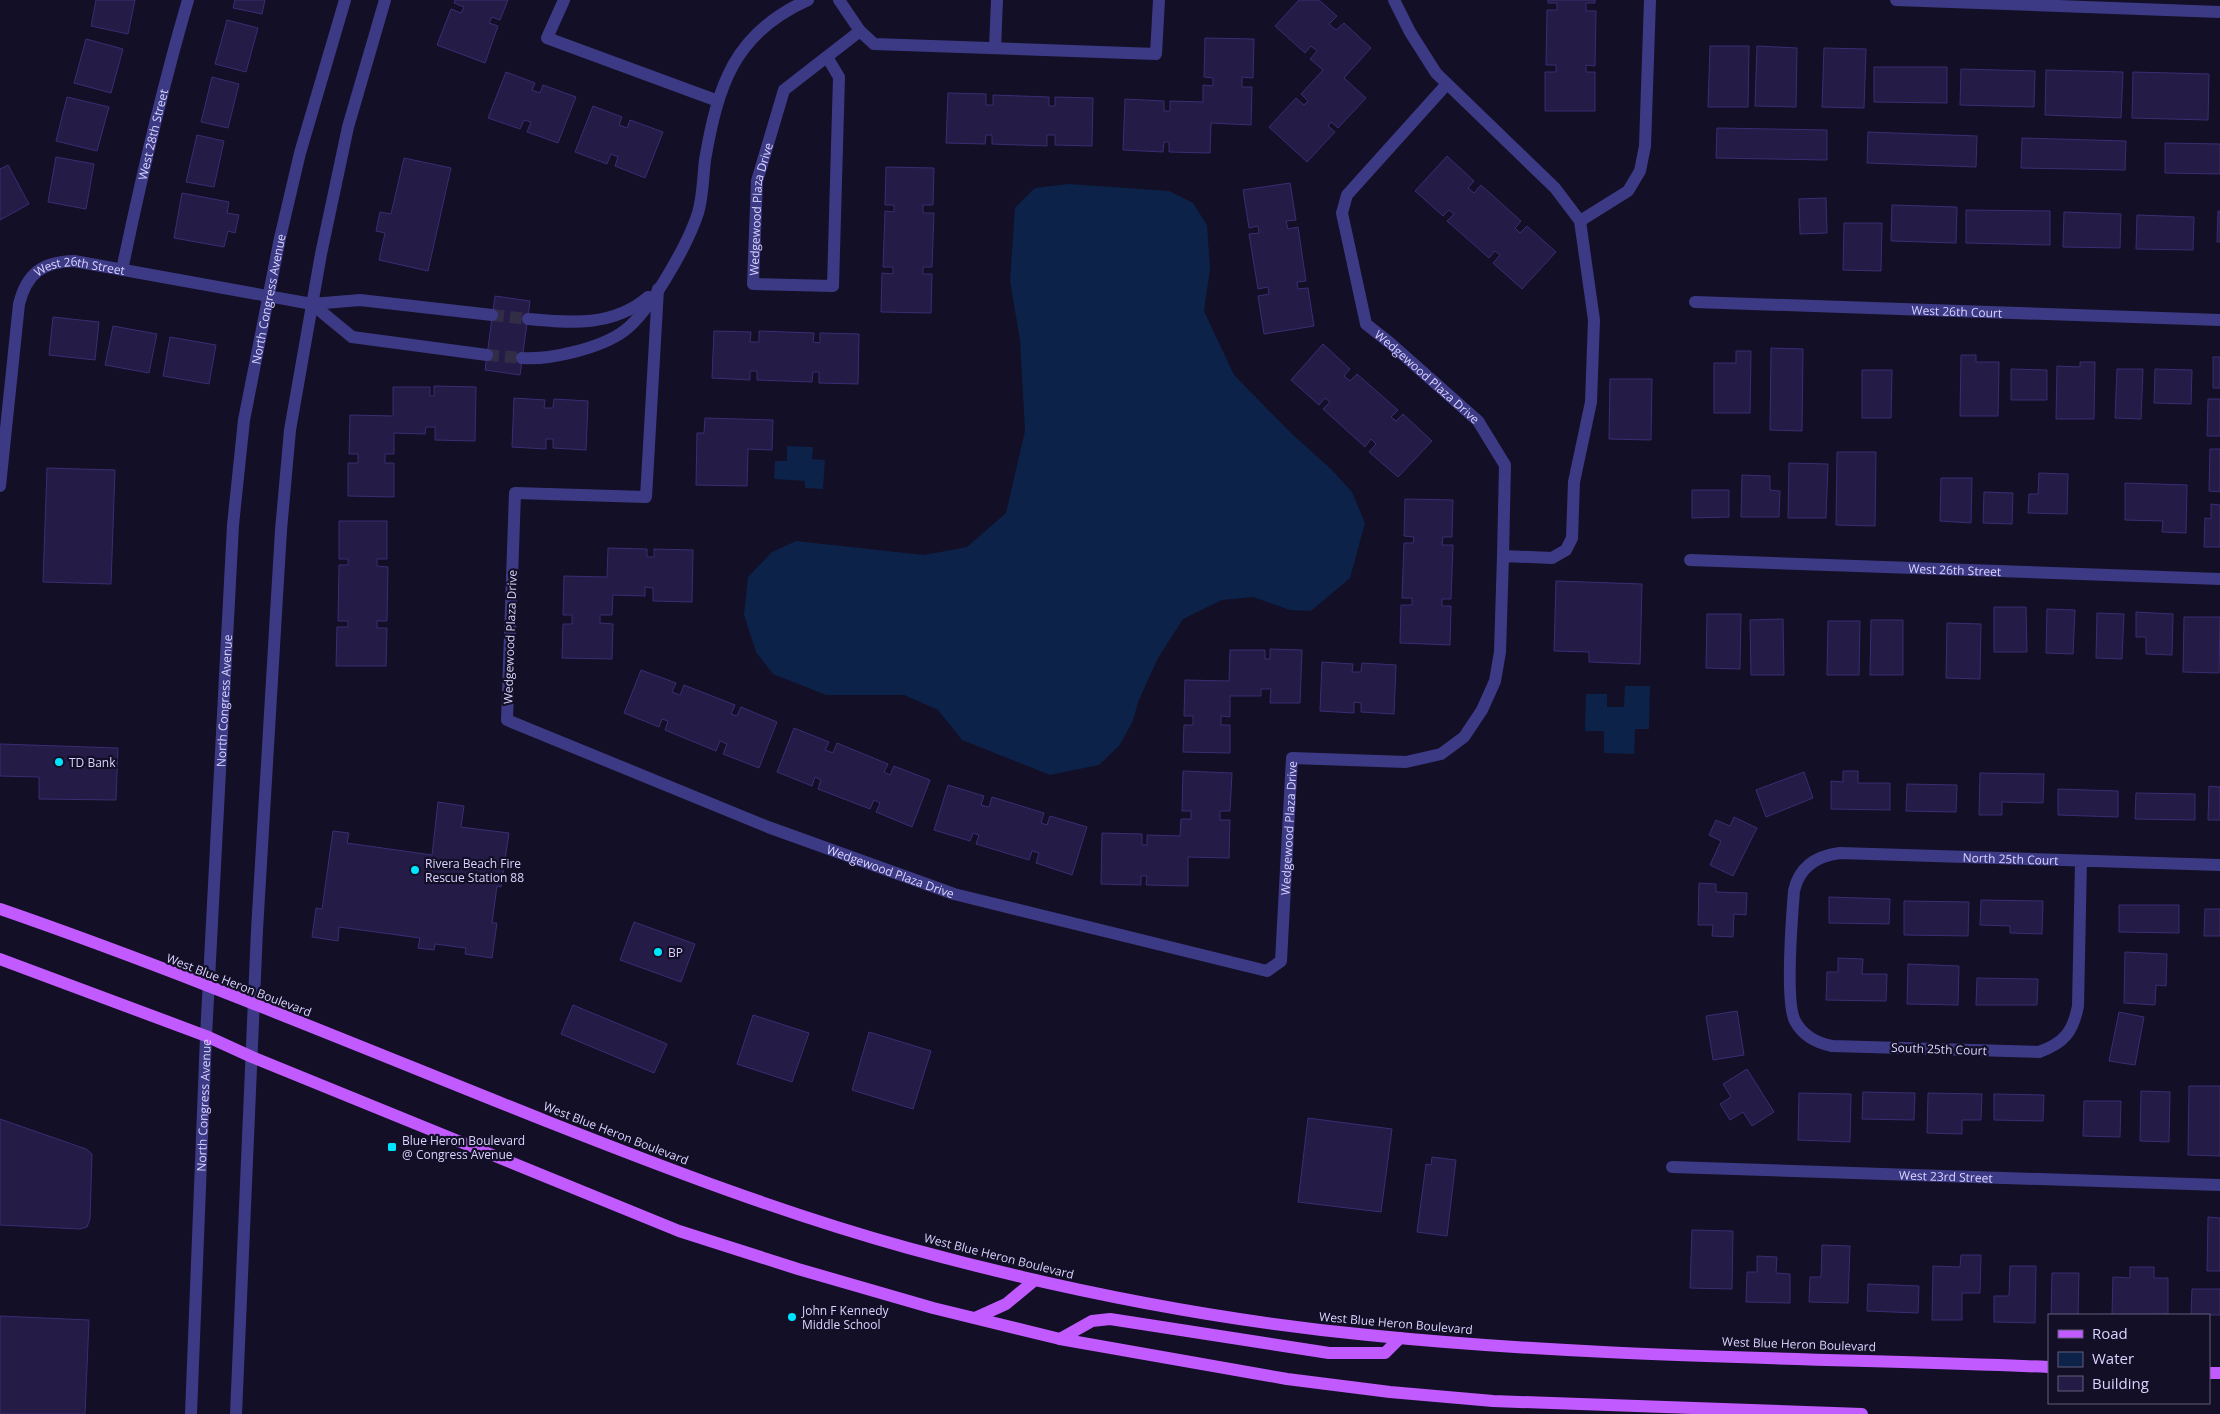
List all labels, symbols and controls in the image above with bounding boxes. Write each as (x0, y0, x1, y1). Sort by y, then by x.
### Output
street label: West 28th Street (133, 87, 172, 182)
street label: Wedgewood Plaza Drive (745, 140, 777, 276)
street label: North Congress Avenue (247, 232, 289, 366)
street label: West 26th Street (30, 252, 126, 280)
street label: West 26th Court (1911, 301, 2003, 321)
street label: Wedgewood Plaza Drive (1371, 326, 1484, 427)
street label: West 26th Street (1908, 559, 2002, 580)
street label: Wedgewood Plaza Drive (499, 569, 521, 704)
street label: North Congress Avenue (212, 634, 236, 767)
place label: TD Bank (69, 754, 116, 771)
marker: TD Bank (53, 756, 65, 768)
street label: Wedgewood Plaza Drive (1276, 760, 1300, 896)
street label: Wedgewood Plaza Drive (825, 840, 957, 902)
street label: North 25th Court (1962, 848, 2059, 868)
place label: Rivera Beach Fire Rescue Station 88 (425, 855, 524, 886)
marker: Rivera Beach Fire Rescue Station 88 (409, 864, 421, 876)
place label: BP (668, 944, 683, 961)
marker: BP (652, 946, 664, 958)
street label: West Blue Heron Boulevard (164, 949, 314, 1021)
street label: North Congress Avenue (192, 1038, 214, 1172)
street label: South 25th Court (1891, 1039, 1987, 1059)
street label: West Blue Heron Boulevard (541, 1097, 691, 1169)
place label: Blue Heron Boulevard @ Congress Avenue (402, 1132, 525, 1163)
marker: Blue Heron Boulevard @ Congress Avenue (386, 1141, 398, 1153)
street label: West 23rd Street (1899, 1166, 1993, 1186)
street label: West Blue Heron Boulevard (922, 1229, 1076, 1283)
place label: John F Kennedy Middle School (801, 1302, 889, 1333)
street label: West Blue Heron Boulevard (1318, 1308, 1474, 1338)
marker: John F Kennedy Middle School (786, 1311, 798, 1323)
legend (2048, 1314, 2210, 1404)
text: Road (2092, 1323, 2128, 1343)
street label: West Blue Heron Boulevard (1722, 1333, 1876, 1355)
text: Water (2092, 1348, 2134, 1368)
text: Building (2092, 1373, 2149, 1393)

